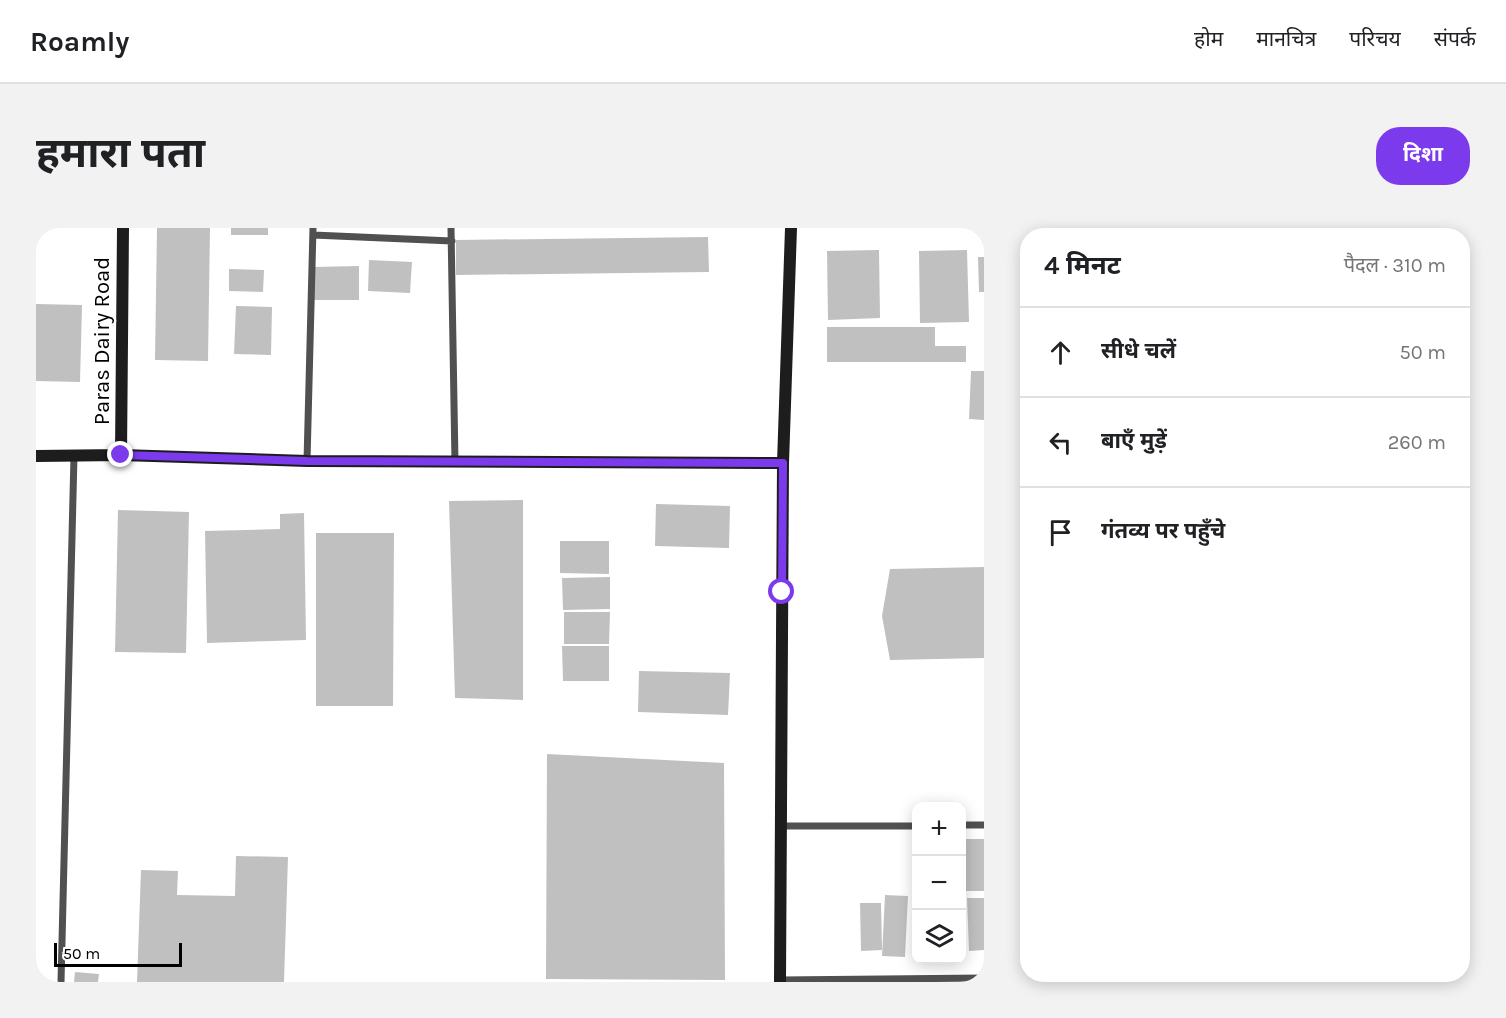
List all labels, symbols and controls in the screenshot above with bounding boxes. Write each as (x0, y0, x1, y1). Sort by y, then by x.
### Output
text: Roamly (30, 25, 129, 58)
text: होम (1194, 27, 1223, 51)
text: मानचित्र (1256, 27, 1316, 51)
text: परिचय (1349, 27, 1401, 51)
text: संपर्क (1434, 27, 1476, 51)
button: दिशा (1376, 127, 1470, 185)
text: हमारा पता (36, 128, 205, 178)
text: 4 मिनट (1044, 250, 1121, 281)
text: पैदल · 310 m (1344, 254, 1446, 277)
street label: Paras Dairy Road (89, 257, 115, 425)
icon: ahead (1044, 336, 1077, 369)
text: सीधे चलें (1101, 338, 1176, 364)
text: 50 m (1399, 341, 1446, 364)
icon: left (1044, 426, 1077, 459)
text: बाएँ मुड़ें (1101, 428, 1167, 454)
text: 260 m (1388, 431, 1446, 454)
route end (107, 441, 133, 467)
icon: arrive (1044, 516, 1077, 549)
text: गंतव्य पर पहुँचे (1101, 518, 1225, 544)
route start (768, 578, 794, 604)
map controls (912, 802, 966, 964)
button: + (912, 802, 966, 856)
button: − (912, 856, 966, 910)
button: layers (912, 910, 966, 964)
scale bar (54, 940, 182, 968)
text: 50 m (63, 944, 100, 963)

